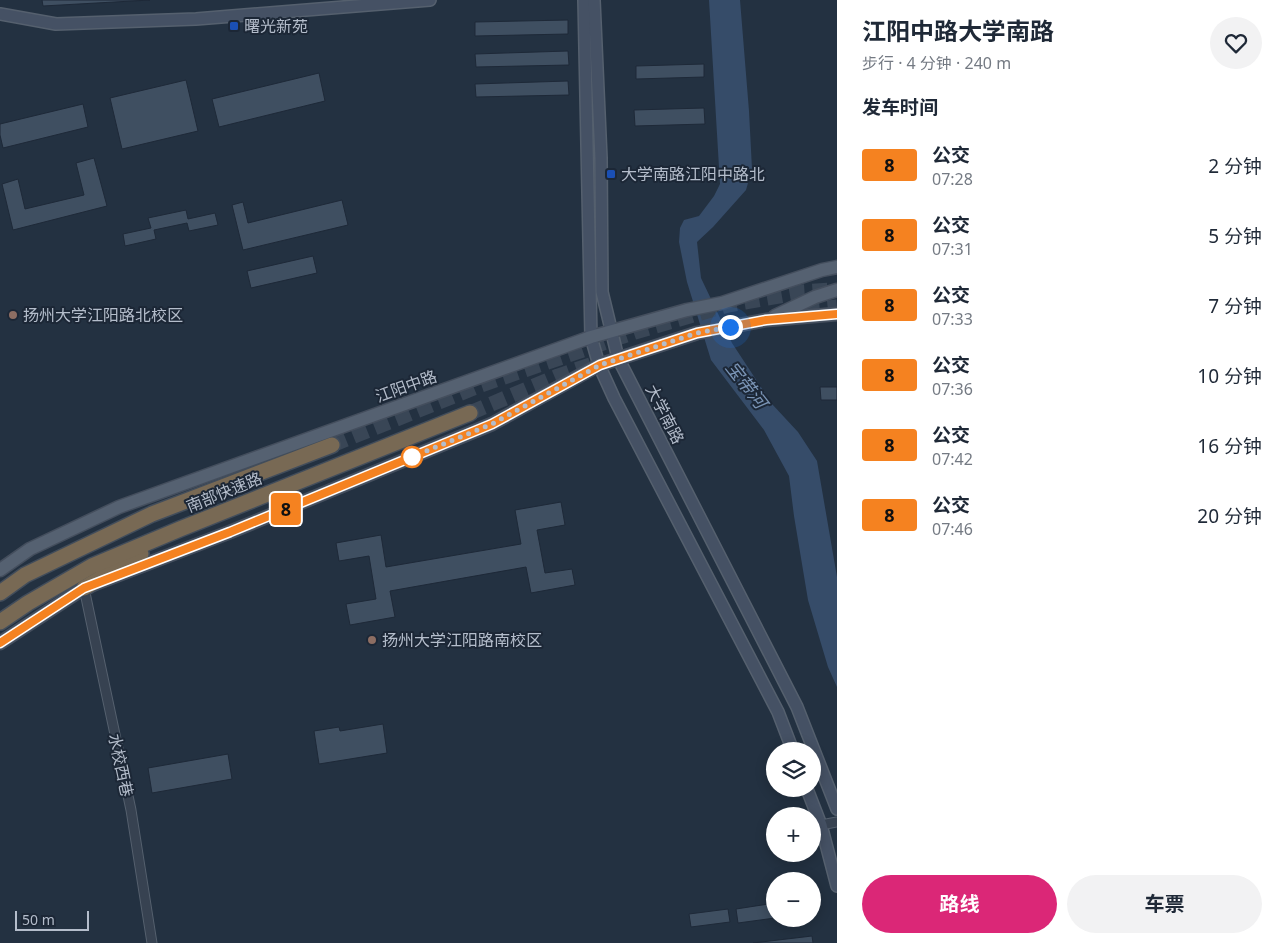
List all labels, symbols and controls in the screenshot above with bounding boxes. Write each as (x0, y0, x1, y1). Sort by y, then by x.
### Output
text: 江阳中路大学南路 (862, 14, 1054, 47)
place label: 曙光新苑 (244, 15, 308, 37)
button: heart (1210, 17, 1262, 69)
marker: 曙光新苑 (228, 20, 240, 32)
text: 步行 · 4 分钟 · 240 m (862, 52, 1011, 74)
text: 发车时间 (862, 94, 938, 120)
text: 公交 (932, 142, 970, 168)
text: 8 (884, 153, 895, 177)
text: 2 分钟 (1208, 153, 1262, 179)
place label: 大学南路江阳中路北 (621, 163, 765, 185)
marker: 大学南路江阳中路北 (605, 168, 617, 180)
text: 07:28 (932, 168, 973, 190)
text: 公交 (932, 212, 970, 238)
text: 8 (884, 223, 895, 247)
text: 5 分钟 (1208, 223, 1262, 249)
text: 07:31 (932, 238, 973, 260)
text: 公交 (932, 282, 970, 308)
text: 8 (884, 293, 895, 317)
text: 7 分钟 (1208, 293, 1262, 319)
place label: 扬州大学江阳路北校区 (23, 304, 183, 326)
text: 07:33 (932, 308, 973, 330)
marker: 扬州大学江阳路北校区 (7, 309, 19, 321)
your location (718, 315, 743, 340)
text: 公交 (932, 352, 970, 378)
water label: 宝带河 (721, 356, 775, 415)
text: 8 (884, 363, 895, 387)
text: 10 分钟 (1197, 363, 1262, 389)
street label: 江阳中路 (372, 365, 440, 407)
text: 07:36 (932, 378, 973, 400)
street label: 大学南路 (641, 380, 689, 448)
text: 公交 (932, 422, 970, 448)
text: 8 (884, 433, 895, 457)
text: 16 分钟 (1197, 433, 1262, 459)
unlabelled marker (401, 446, 423, 468)
text: 07:42 (932, 448, 973, 470)
street label: 南部快速路 (183, 467, 265, 517)
text: 公交 (932, 492, 970, 518)
line badge: 8 (270, 493, 302, 525)
text: 8 (281, 497, 291, 521)
text: 8 (884, 503, 895, 527)
text: 20 分钟 (1197, 503, 1262, 529)
text: 07:46 (932, 518, 973, 540)
place label: 扬州大学江阳路南校区 (382, 629, 542, 651)
marker: 扬州大学江阳路南校区 (366, 634, 378, 646)
street label: 水校西巷 (104, 731, 138, 799)
map controls (766, 742, 821, 927)
button: layers (766, 742, 821, 797)
button: + (766, 807, 821, 862)
button: − (766, 872, 821, 927)
button: 路线 (862, 875, 1057, 933)
button: 车票 (1067, 875, 1262, 933)
scale bar (15, 908, 89, 931)
text: 50 m (22, 910, 55, 929)

